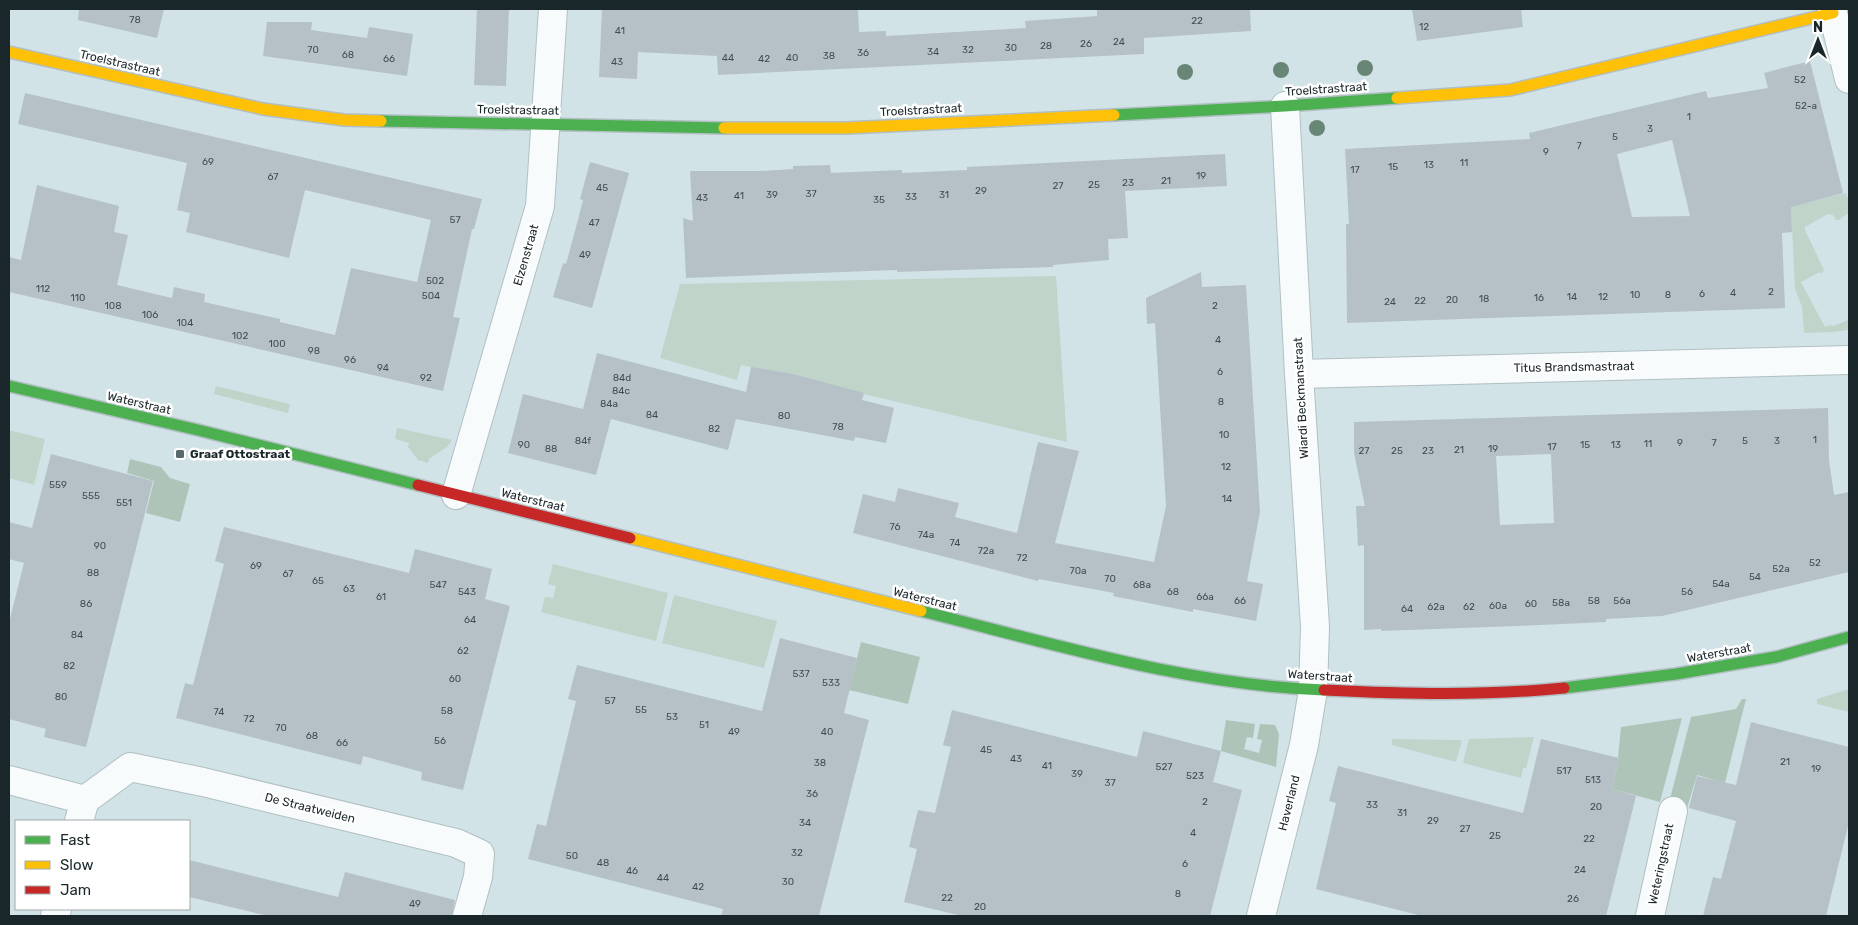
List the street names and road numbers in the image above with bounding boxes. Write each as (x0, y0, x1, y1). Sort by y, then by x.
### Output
street label: Troelstrastraat (78, 47, 162, 79)
street label: Troelstrastraat (1285, 79, 1368, 99)
street label: Troelstrastraat (880, 101, 963, 119)
street label: Troelstrastraat (477, 102, 559, 118)
street label: Elzenstraat (511, 222, 542, 287)
street label: Wiardi Beckmanstraat (1291, 337, 1311, 459)
street label: Titus Brandsmastraat (1513, 359, 1635, 375)
street label: Waterstraat (106, 389, 173, 417)
street label: Waterstraat (500, 485, 567, 515)
street label: Waterstraat (892, 584, 959, 614)
street label: Waterstraat (1686, 640, 1753, 666)
street label: Waterstraat (1287, 667, 1353, 685)
street label: Haverland (1275, 774, 1303, 832)
street label: De Straatweiden (263, 790, 357, 826)
street label: Weteringstraat (1646, 822, 1676, 906)

